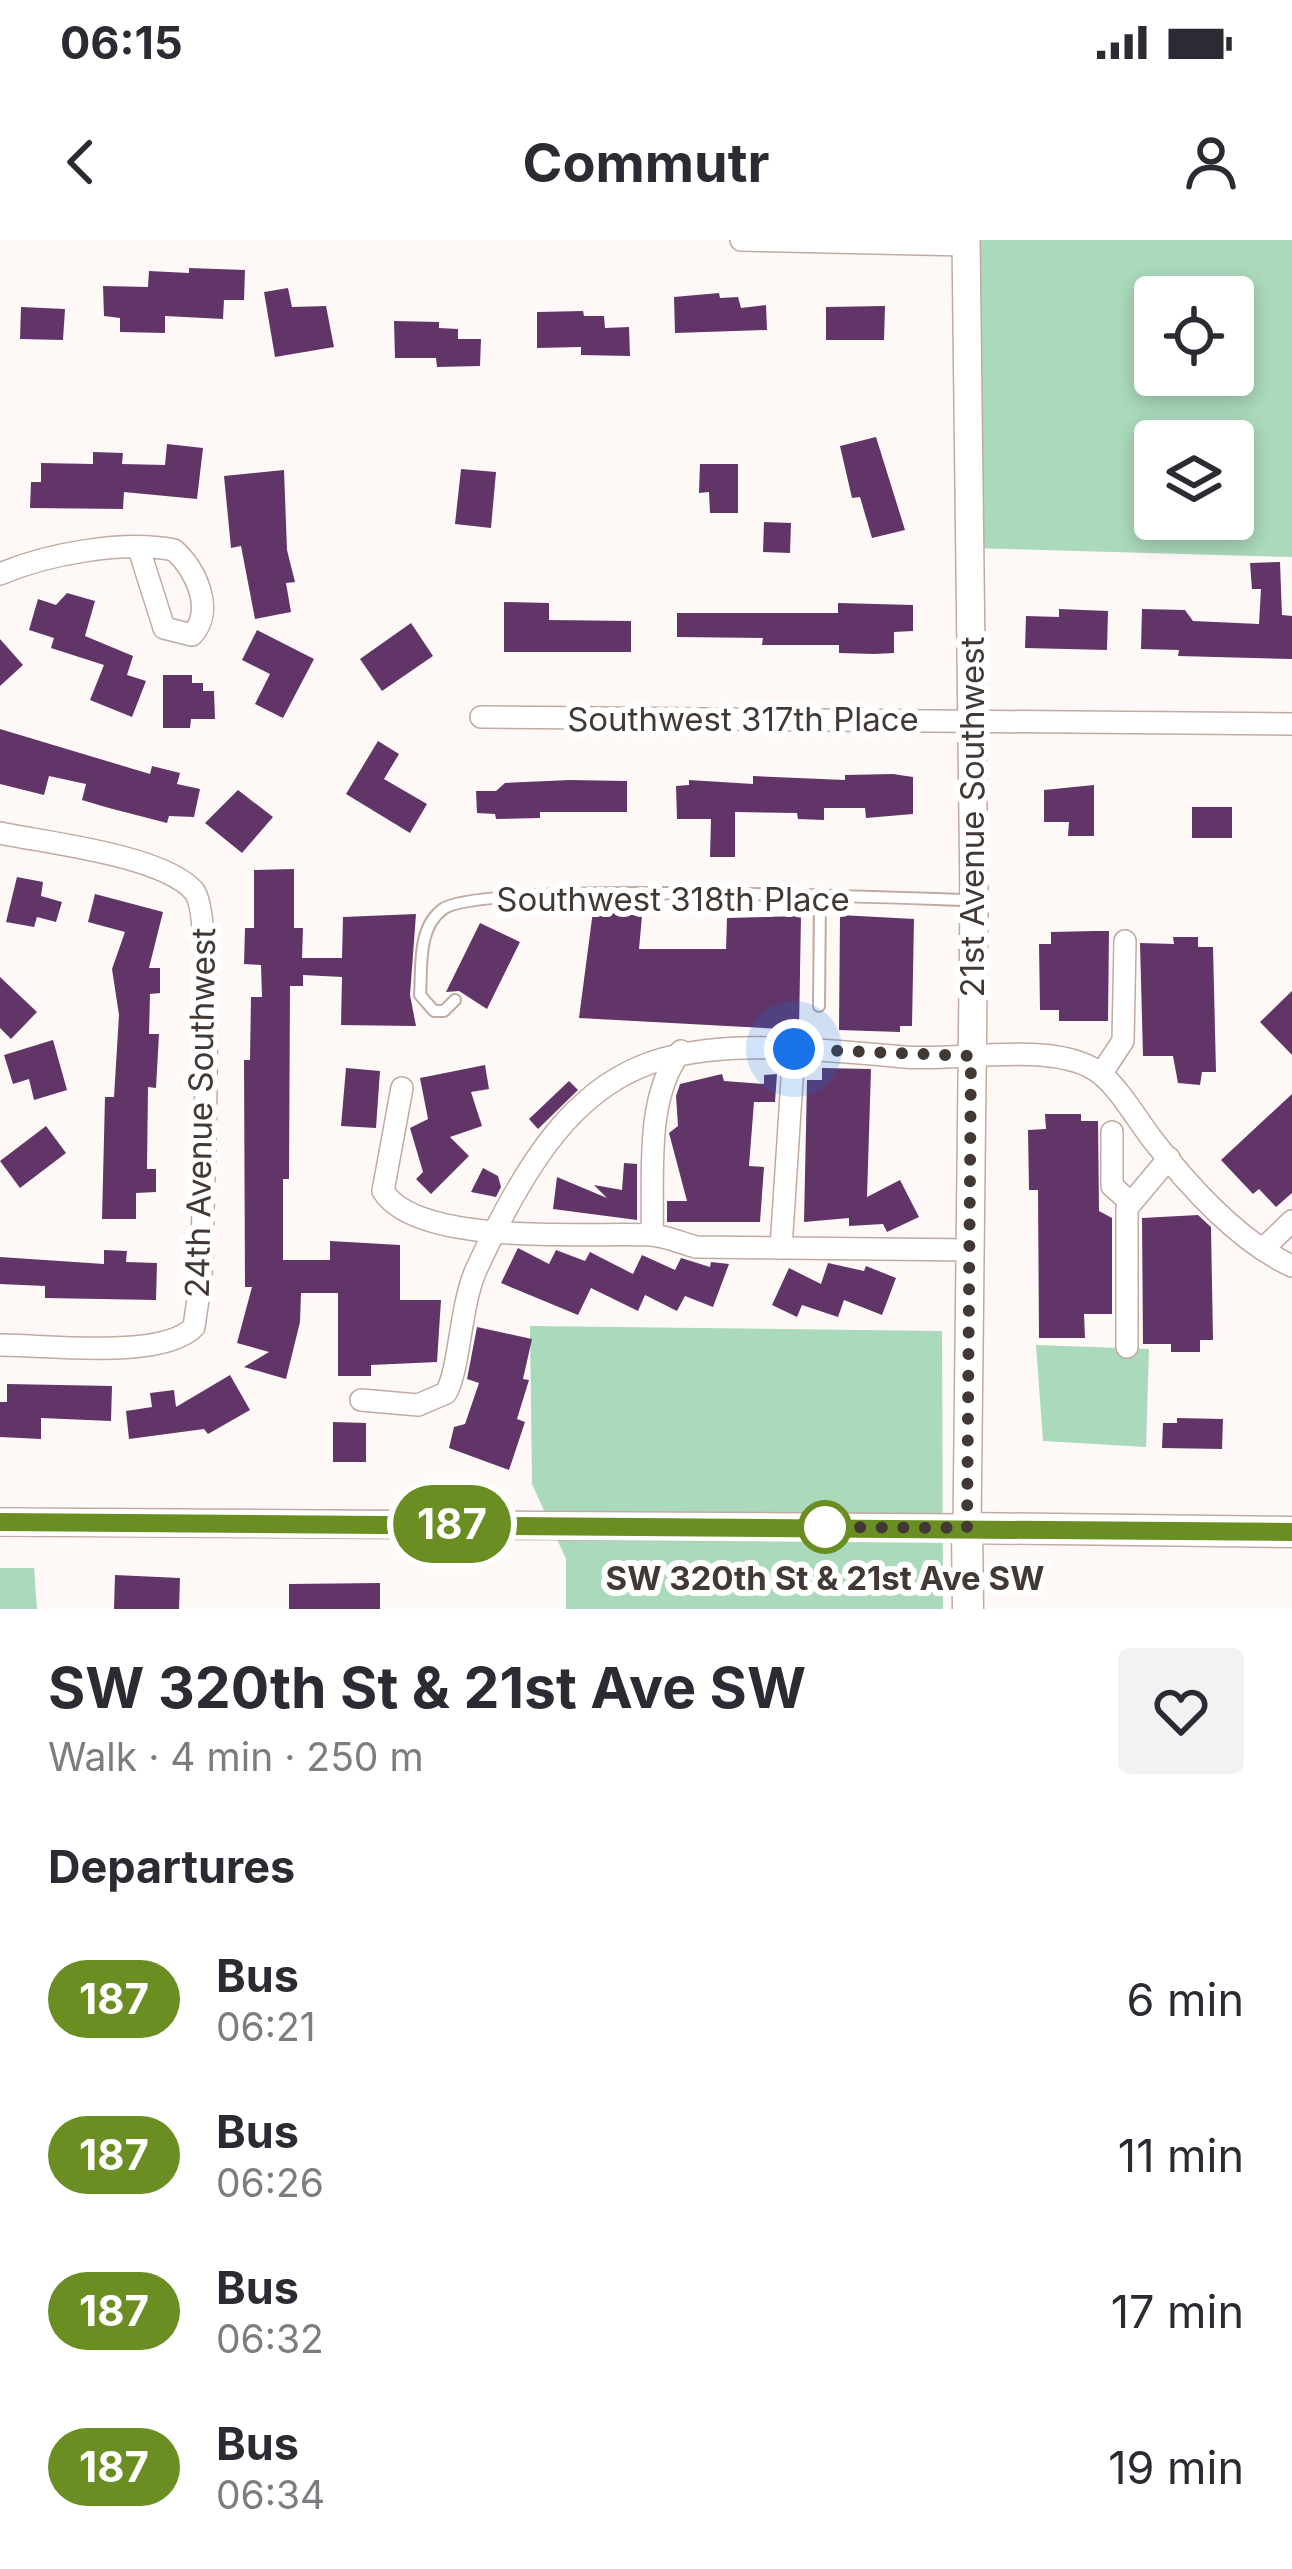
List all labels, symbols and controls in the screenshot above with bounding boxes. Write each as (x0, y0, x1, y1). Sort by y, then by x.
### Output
text: 06:15 (60, 15, 183, 70)
icon: back (48, 129, 114, 195)
icon: person (1178, 129, 1244, 195)
text: Commutr (522, 130, 770, 195)
map controls (1134, 276, 1254, 540)
button: locate (1134, 276, 1254, 396)
button: layers (1134, 420, 1254, 540)
street label: 21st Avenue Southwest (952, 636, 992, 997)
street label: Southwest 317th Place (567, 699, 919, 739)
street label: Southwest 318th Place (496, 879, 850, 919)
street label: 24th Avenue Southwest (177, 927, 223, 1299)
your location (764, 1019, 824, 1079)
line badge: 187 (383, 1485, 521, 1563)
text: 187 (417, 1498, 487, 1549)
marker: SW 320th St & 21st Ave SW (800, 1502, 850, 1552)
place label: SW 320th St & 21st Ave SW (606, 1558, 1044, 1598)
button: heart (1118, 1648, 1244, 1774)
text: SW 320th St & 21st Ave SW (48, 1653, 806, 1722)
text: Walk · 4 min · 250 m (48, 1733, 424, 1780)
text: Departures (48, 1839, 295, 1894)
text: Bus (216, 1948, 299, 2003)
text: 6 min (1127, 1972, 1244, 2027)
text: 187 (79, 1973, 149, 2024)
text: 06:21 (216, 2003, 316, 2050)
text: Bus (216, 2104, 299, 2159)
text: 11 min (1118, 2128, 1244, 2183)
text: 187 (79, 2129, 149, 2180)
text: 06:26 (216, 2159, 324, 2206)
text: Bus (216, 2260, 299, 2315)
text: 17 min (1111, 2284, 1244, 2339)
text: 187 (79, 2285, 149, 2336)
text: 06:32 (216, 2315, 324, 2362)
text: Bus (216, 2416, 299, 2471)
text: 19 min (1108, 2440, 1244, 2495)
text: 187 (79, 2441, 149, 2492)
text: 06:34 (216, 2471, 325, 2518)

